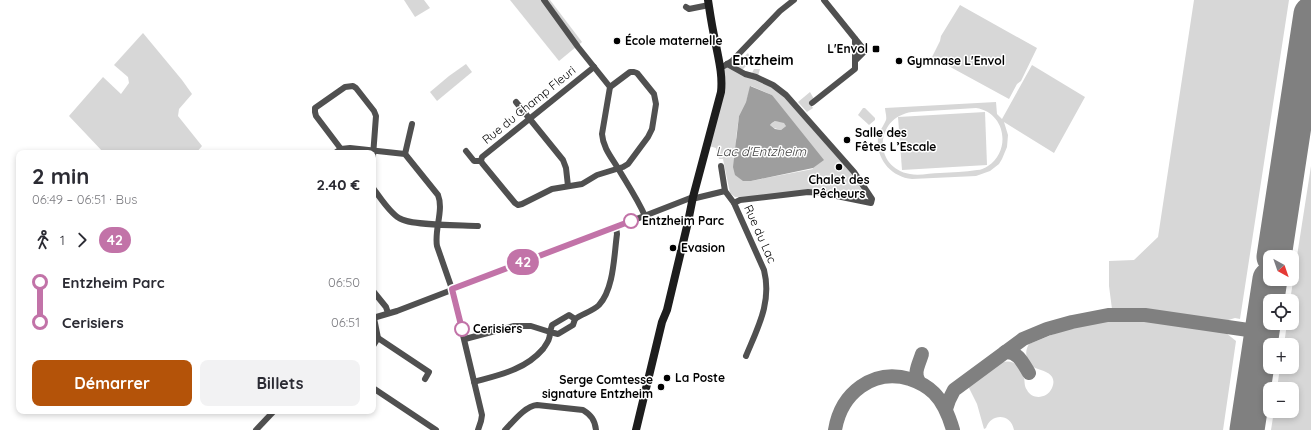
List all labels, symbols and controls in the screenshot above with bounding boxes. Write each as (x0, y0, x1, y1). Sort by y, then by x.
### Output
place label: École maternelle (625, 33, 723, 48)
marker: École maternelle (612, 36, 622, 46)
place label: L'Envol (827, 41, 868, 56)
marker: L'Envol (871, 44, 881, 54)
district label: Entzheim (732, 51, 794, 69)
place label: Gymnase L'Envol (907, 53, 1005, 68)
marker: Gymnase L'Envol (894, 56, 904, 66)
street label: Rue du Champ Fleuri (479, 62, 578, 147)
place label: Salle des Fêtes L’Escale (855, 125, 936, 154)
marker: Salle des Fêtes L’Escale (842, 135, 852, 145)
water label: Lac d'Entzheim (716, 143, 807, 159)
text: 2 min (32, 162, 89, 190)
marker: Chalet des Pêcheurs (834, 162, 844, 172)
place label: Chalet des Pêcheurs (809, 172, 870, 201)
text: 2.40 € (317, 175, 360, 194)
text: 06:49 – 06:51 · Bus (32, 191, 137, 207)
street label: Rue du Lac (741, 202, 780, 265)
marker: Entzheim Parc (623, 213, 639, 229)
place label: Entzheim Parc (642, 213, 724, 228)
icon: walk (32, 229, 54, 251)
icon: forward (71, 229, 93, 251)
text: 42 (107, 231, 123, 249)
text: 1 (60, 232, 65, 248)
place label: Evasion (681, 240, 725, 255)
marker: Evasion (668, 243, 678, 253)
line badge: 42 (505, 249, 541, 275)
north arrow (1263, 250, 1299, 286)
map controls (1263, 250, 1299, 418)
text: 42 (515, 253, 531, 271)
text: Entzheim Parc (62, 273, 165, 292)
text: 06:50 (328, 274, 360, 290)
button: locate (1263, 294, 1299, 330)
text: Cerisiers (62, 313, 124, 332)
text: 06:51 (331, 314, 360, 330)
marker: Cerisiers (454, 321, 470, 337)
place label: Cerisiers (473, 321, 523, 336)
button: + (1263, 338, 1299, 374)
button: Démarrer (32, 360, 192, 406)
button: Billets (200, 360, 360, 406)
place label: La Poste (675, 370, 725, 385)
place label: Serge Comtesse signature Entzheim (542, 372, 653, 401)
marker: La Poste (662, 373, 672, 383)
marker: Serge Comtesse signature Entzheim (656, 382, 666, 392)
button: − (1263, 382, 1299, 418)

